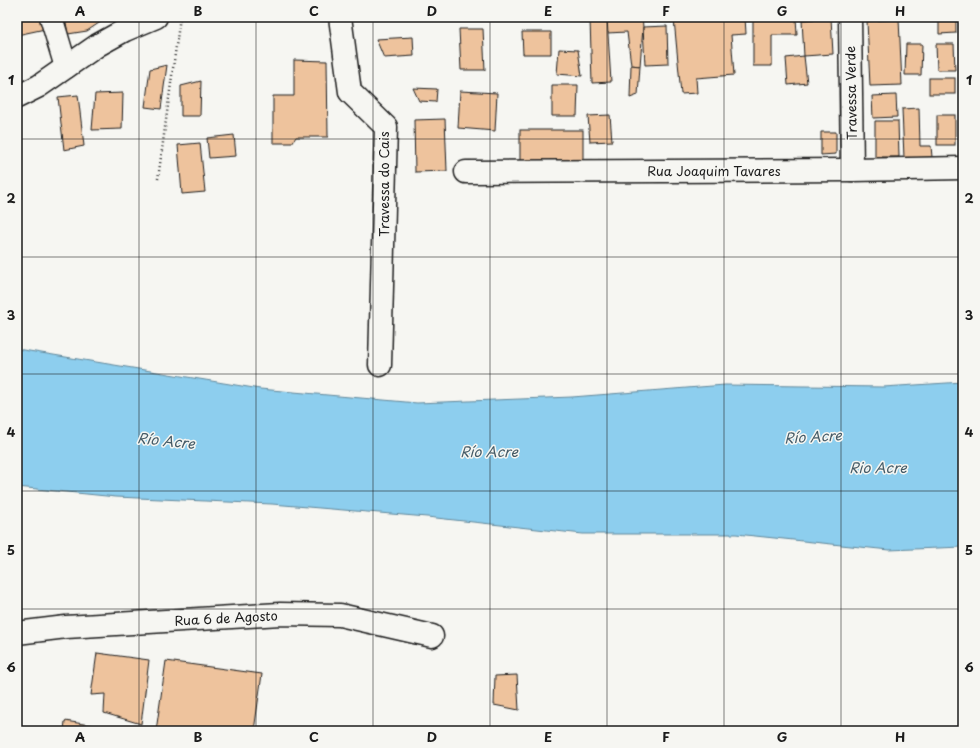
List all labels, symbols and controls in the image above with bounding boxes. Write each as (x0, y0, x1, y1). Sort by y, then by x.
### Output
text: A (75, 1, 85, 20)
text: B (194, 1, 203, 20)
text: C (309, 1, 319, 20)
text: D (427, 1, 437, 20)
text: E (544, 1, 552, 20)
text: F (662, 1, 670, 20)
text: G (777, 1, 787, 20)
text: H (895, 1, 905, 20)
street label: Travessa Verde (840, 46, 861, 140)
text: 1 (8, 70, 14, 89)
text: 1 (966, 70, 972, 89)
street label: Travessa do Cais (374, 131, 393, 237)
street label: Rua Joaquim Tavares (647, 161, 781, 180)
text: 2 (6, 188, 16, 207)
text: 2 (964, 188, 974, 207)
text: 3 (7, 305, 16, 324)
text: 3 (965, 305, 974, 324)
text: 4 (7, 422, 16, 441)
text: 4 (965, 422, 974, 441)
water label: Río Acre (784, 424, 844, 448)
water label: Río Acre (136, 427, 197, 454)
water label: Río Acre (460, 441, 519, 462)
water label: Rio Acre (849, 457, 908, 478)
text: 5 (7, 540, 15, 559)
text: 5 (965, 540, 973, 559)
street label: Rua 6 de Agosto (174, 605, 278, 630)
text: 6 (6, 657, 16, 676)
text: 6 (964, 657, 974, 676)
text: A (75, 727, 85, 746)
text: B (194, 727, 203, 746)
text: C (309, 727, 319, 746)
text: D (427, 727, 437, 746)
text: E (544, 727, 552, 746)
text: F (662, 727, 670, 746)
text: G (777, 727, 787, 746)
text: H (895, 727, 905, 746)

